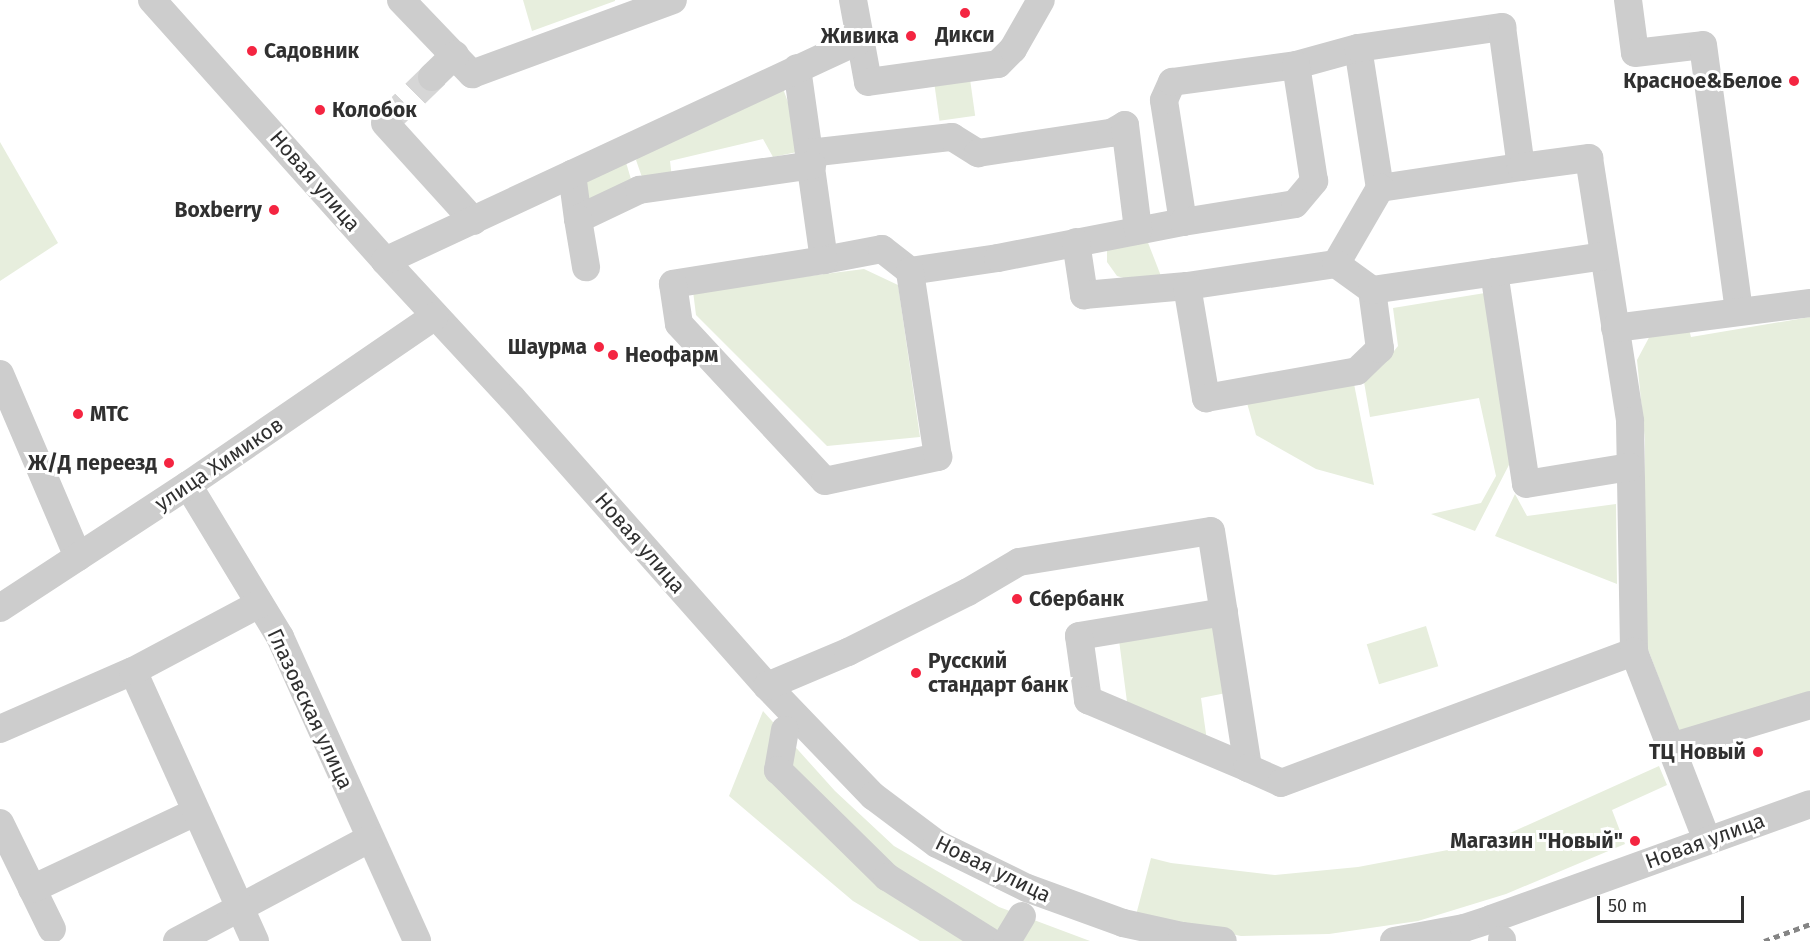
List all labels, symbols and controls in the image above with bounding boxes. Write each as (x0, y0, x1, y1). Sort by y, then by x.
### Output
marker: Дикси (958, 6, 972, 20)
place label: Дикси (935, 22, 995, 48)
place label: Живика (821, 23, 899, 49)
marker: Живика (904, 29, 918, 43)
place label: Садовник (264, 38, 359, 64)
marker: Садовник (245, 44, 259, 58)
place label: Красное&Белое (1623, 68, 1782, 94)
marker: Красное&Белое (1787, 74, 1801, 88)
place label: Колобок (332, 97, 417, 123)
marker: Колобок (313, 103, 327, 117)
street label: Новая улица (264, 125, 366, 237)
place label: Boxberry (174, 197, 262, 223)
marker: Boxberry (267, 203, 281, 217)
place label: Шаурма (508, 334, 587, 360)
marker: Шаурма (592, 340, 606, 354)
place label: Неофарм (625, 342, 718, 368)
marker: Неофарм (606, 348, 620, 362)
place label: МТС (90, 401, 129, 427)
marker: МТС (71, 407, 85, 421)
street label: улица Химиков (150, 412, 288, 516)
place label: Ж/Д переезд (28, 450, 157, 476)
marker: Ж/Д переезд (162, 456, 176, 470)
street label: Новая улица (589, 487, 691, 599)
place label: Сбербанк (1029, 586, 1124, 612)
marker: Сбербанк (1010, 592, 1024, 606)
street label: Глазовская улица (262, 625, 358, 793)
place label: Русский стандарт банк (928, 648, 1068, 698)
marker: Русский стандарт банк (909, 666, 923, 680)
place label: ТЦ Новый (1649, 739, 1746, 765)
marker: ТЦ Новый (1751, 745, 1765, 759)
street label: Новая улица (1642, 808, 1768, 874)
place label: Магазин "Новый" (1450, 828, 1623, 854)
street label: Новая улица (931, 830, 1055, 908)
marker: Магазин "Новый" (1628, 834, 1642, 848)
scale bar (1600, 884, 1747, 922)
text: 50 m (1608, 895, 1647, 917)

